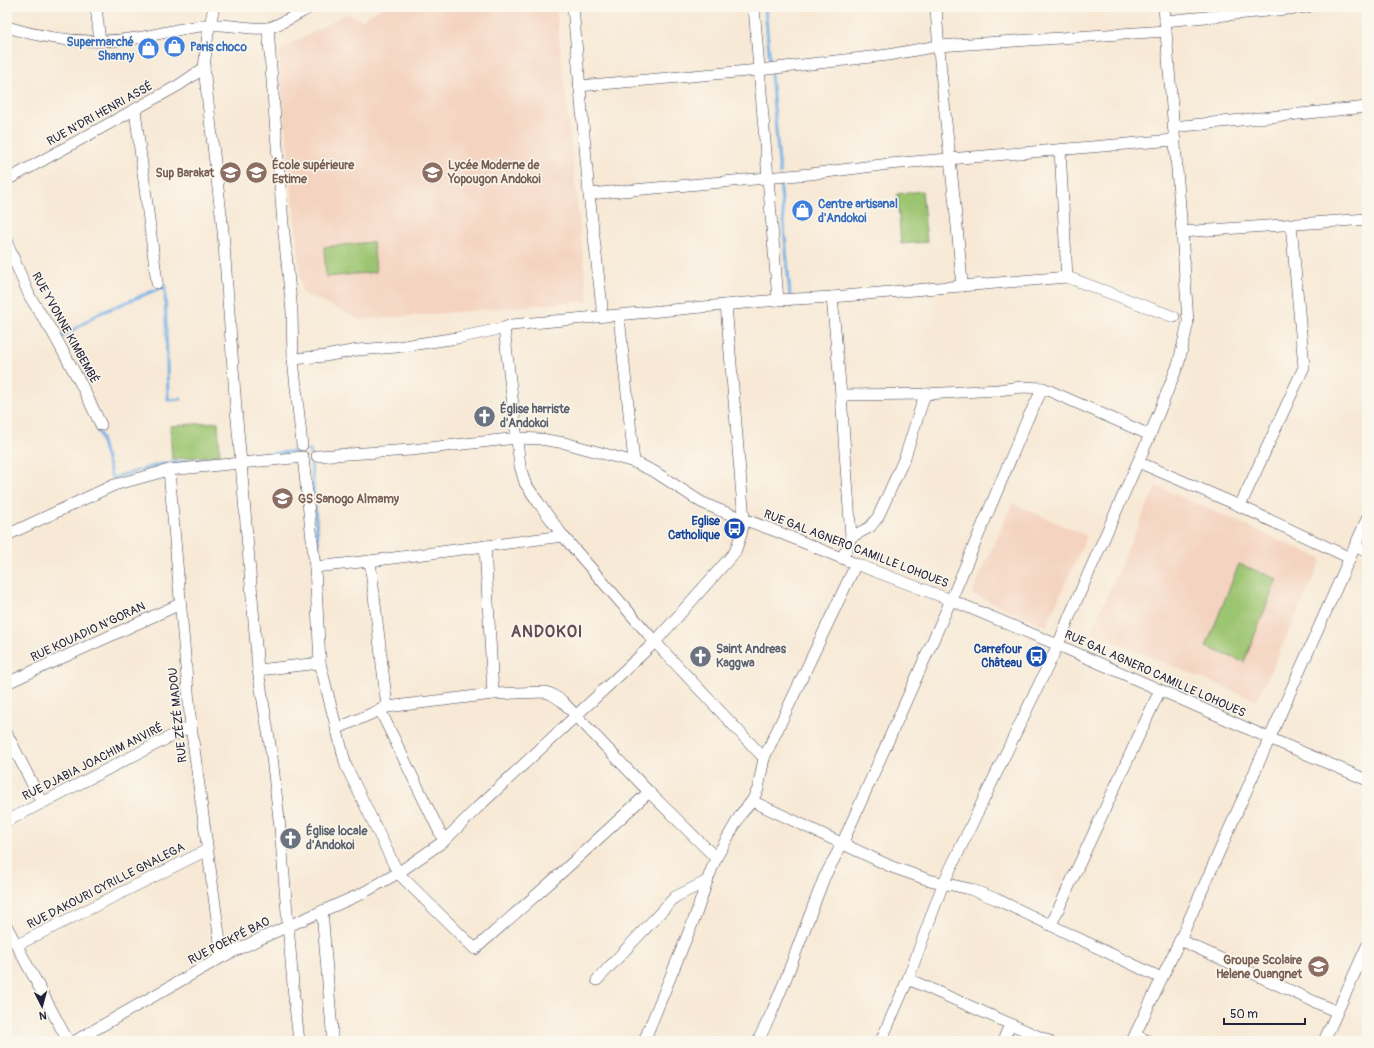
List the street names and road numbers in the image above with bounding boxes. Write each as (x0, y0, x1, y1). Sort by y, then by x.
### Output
street label: RUE N’DRI HENRI ASSÉ (44, 78, 156, 149)
street label: RUE YVONNE KIMBEMBÉ (28, 269, 103, 386)
street label: RUE GAL AGNERO CAMILLE LOHOUES (762, 507, 950, 591)
street label: RUE KOUADIO N’GORAN (28, 599, 148, 665)
street label: RUE GAL AGNERO CAMILLE LOHOUES (1062, 627, 1248, 721)
street label: RUE ZÉZÉ MADOU (165, 667, 190, 763)
street label: RUE DJABIA JOACHIM ANVIRÉ (20, 719, 166, 804)
street label: RUE DAKOURI CYRILLE GNALEGA (25, 840, 187, 932)
street label: RUE POEKPÉ BAO (185, 913, 273, 968)

